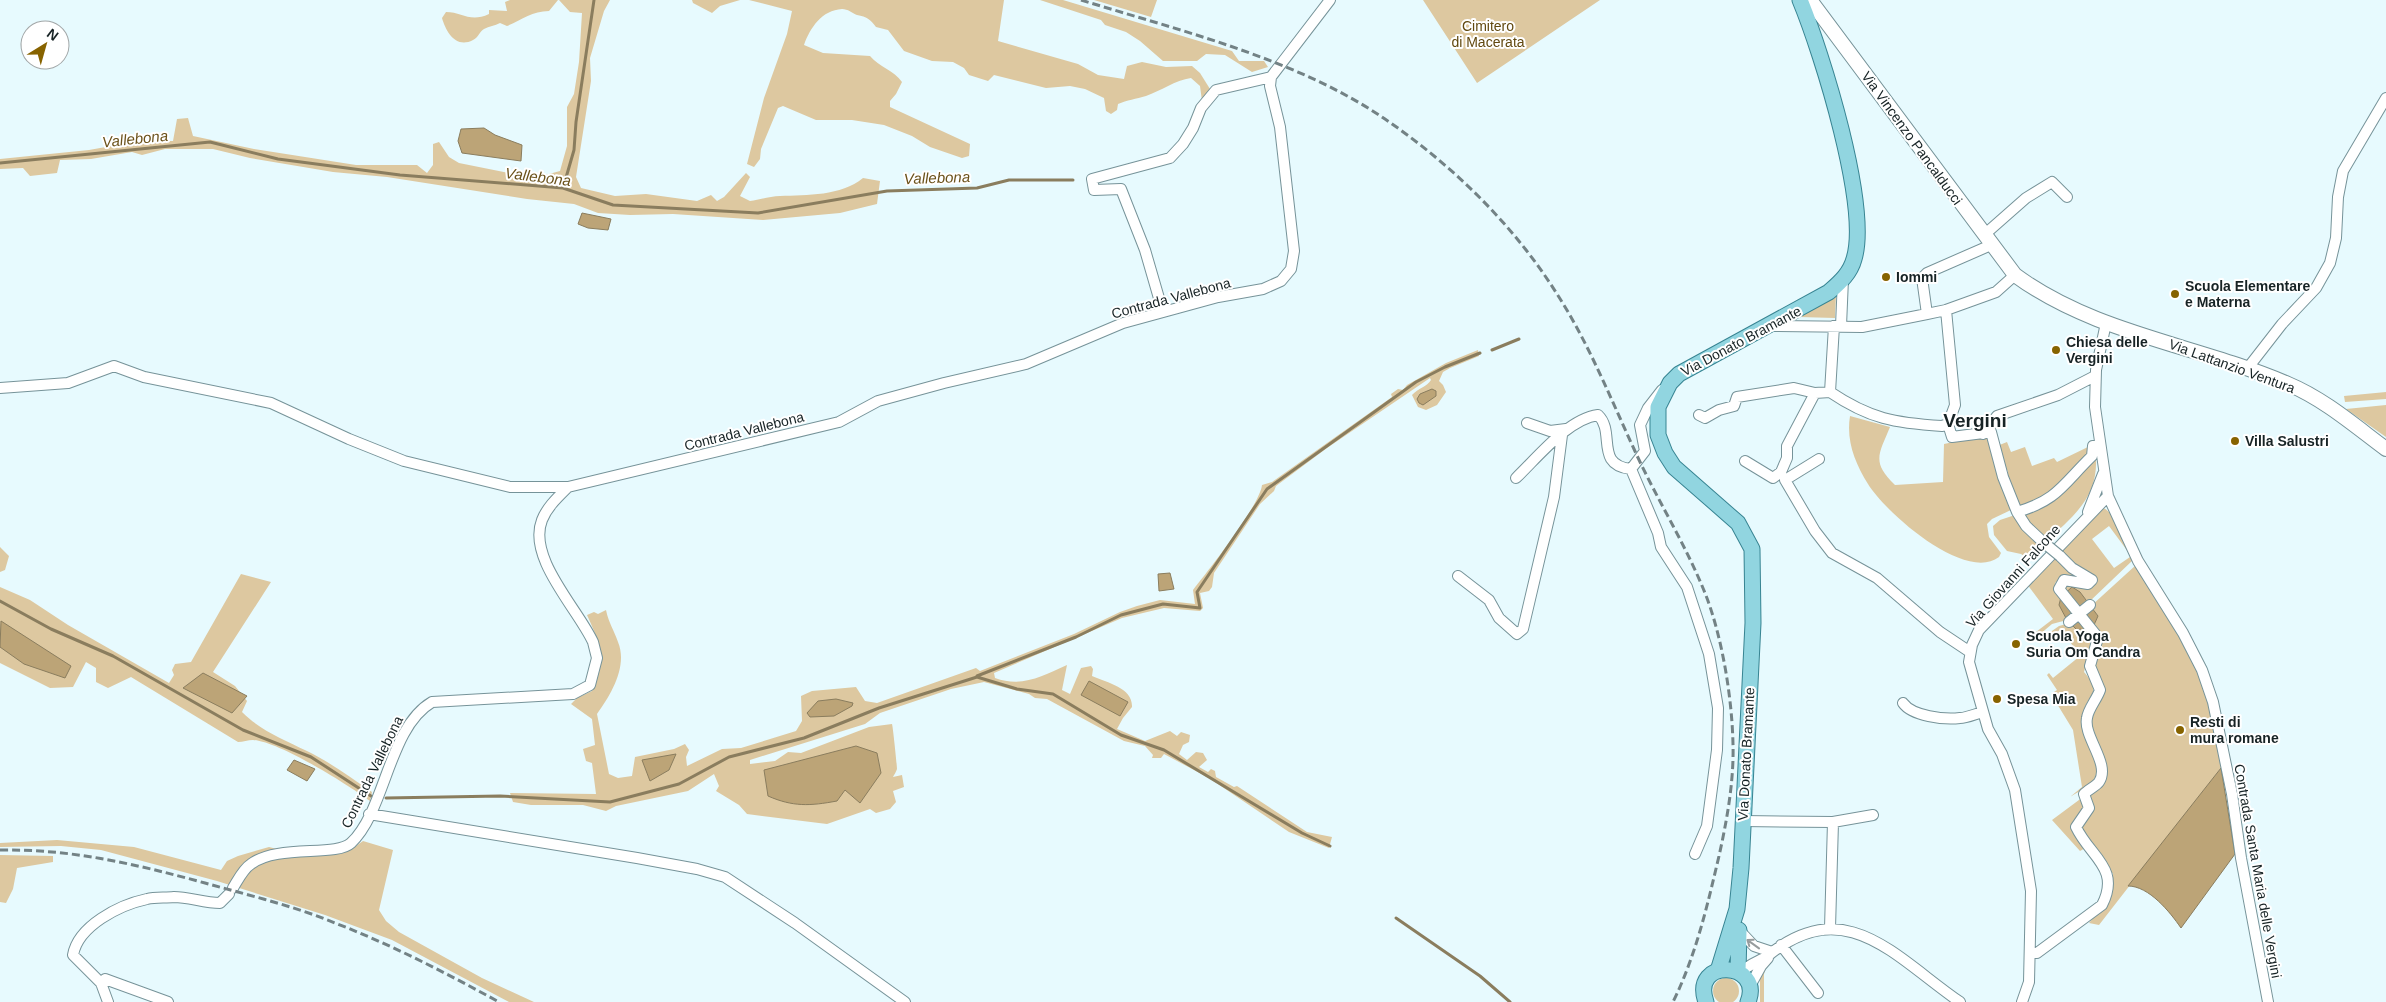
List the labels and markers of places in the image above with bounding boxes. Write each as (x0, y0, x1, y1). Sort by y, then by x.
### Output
place label: Iommi (1896, 269, 1937, 285)
marker: Iommi (1880, 271, 1892, 283)
place label: Scuola Elementare e Materna (2185, 278, 2310, 310)
marker: Scuola Elementare e Materna (2169, 288, 2181, 300)
place label: Chiesa delle Vergini (2066, 334, 2148, 366)
marker: Chiesa delle Vergini (2050, 344, 2062, 356)
place label: Villa Salustri (2245, 433, 2329, 449)
marker: Villa Salustri (2229, 435, 2241, 447)
place label: Scuola Yoga Suria Om Candra (2026, 628, 2141, 660)
marker: Scuola Yoga Suria Om Candra (2010, 638, 2022, 650)
place label: Spesa Mia (2007, 691, 2076, 707)
marker: Spesa Mia (1991, 693, 2003, 705)
place label: Resti di mura romane (2190, 714, 2279, 746)
marker: Resti di mura romane (2174, 724, 2186, 736)

